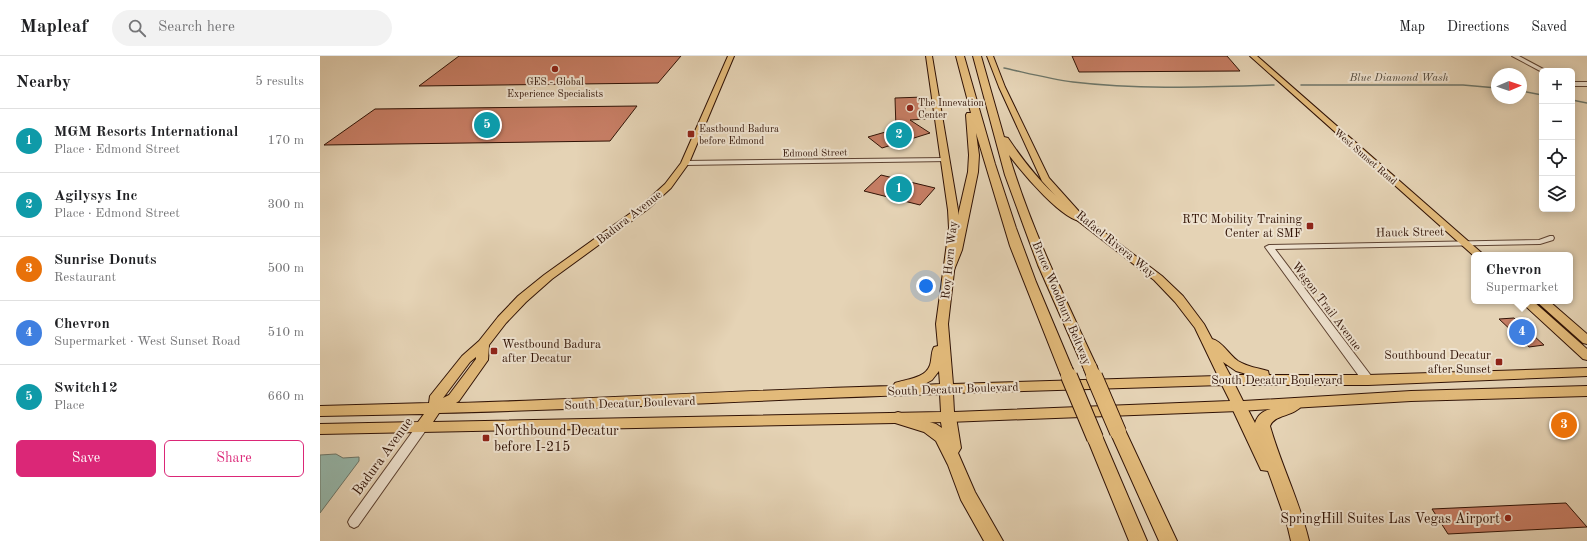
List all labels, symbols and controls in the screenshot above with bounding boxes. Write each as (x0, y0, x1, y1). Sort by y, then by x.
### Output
search box (112, 10, 392, 46)
icon: search (126, 17, 148, 39)
text: Mapleaf (20, 18, 88, 37)
text: Search here (158, 20, 235, 35)
text: Map (1399, 20, 1425, 34)
text: Directions (1447, 20, 1509, 34)
text: Saved (1531, 20, 1567, 34)
marker: GES - Global Experience Specialists (550, 64, 560, 74)
north arrow (1491, 68, 1527, 104)
map controls (1539, 68, 1575, 212)
button: + (1539, 68, 1575, 104)
water label: Blue Diamond Wash (1349, 73, 1449, 84)
text: Nearby (16, 74, 71, 91)
text: 5 results (255, 75, 304, 88)
place label: GES - Global Experience Specialists (507, 77, 603, 99)
place label: The Innevation Center (918, 98, 984, 120)
marker: The Innevation Center (905, 103, 915, 113)
button: − (1539, 104, 1575, 140)
pin: 5 (474, 110, 500, 140)
pin: 2 (886, 120, 912, 150)
place label: Eastbound Badura before Edmond (699, 124, 779, 146)
text: MGM Resorts International (54, 125, 238, 140)
street label: West Sunset Road (1332, 127, 1399, 187)
marker: Eastbound Badura before Edmond (686, 129, 696, 139)
text: 1 (25, 134, 33, 147)
text: 170 m (267, 134, 304, 147)
button: locate (1539, 140, 1575, 176)
text: Place · Edmond Street (54, 143, 180, 156)
street label: Edmond Street (782, 147, 848, 159)
pin: 1 (886, 174, 912, 204)
button: layers (1539, 176, 1575, 212)
street label: Badura Avenue (595, 188, 665, 247)
text: Agilysys Inc (54, 189, 137, 204)
text: 2 (25, 198, 33, 211)
text: 300 m (267, 198, 304, 211)
text: Place · Edmond Street (54, 207, 180, 220)
street label: Rafael Rivera Way (1074, 209, 1158, 281)
place label: RTC Mobility Training Center at SMF (1182, 214, 1303, 240)
street label: Roy Horn Way (940, 220, 960, 300)
marker: RTC Mobility Training Center at SMF (1305, 221, 1315, 231)
street label: Hauck Street (1376, 226, 1444, 240)
street label: Bruce Woodbury Beltway (1030, 240, 1093, 368)
popup (1471, 252, 1573, 304)
text: Sunrise Donuts (54, 253, 156, 268)
street label: Wagon Trail Avenue (1289, 260, 1364, 353)
text: 3 (25, 262, 33, 275)
text: 500 m (267, 262, 304, 275)
text: Chevron (1486, 263, 1542, 278)
text: Restaurant (54, 271, 116, 284)
your location (916, 276, 936, 296)
text: Supermarket (1486, 281, 1558, 294)
text: Chevron (54, 317, 110, 332)
pin: 4 (1509, 317, 1535, 347)
text: 4 (25, 326, 33, 339)
text: 510 m (267, 326, 304, 339)
text: Supermarket · West Sunset Road (54, 335, 241, 348)
place label: Westbound Badura after Decatur (502, 339, 601, 365)
marker: Westbound Badura after Decatur (489, 346, 499, 356)
place label: Southbound Decatur after Sunset (1384, 350, 1491, 376)
marker: Southbound Decatur after Sunset (1494, 357, 1504, 367)
street label: South Decatur Boulevard (1211, 375, 1343, 387)
text: Switch12 (54, 381, 118, 396)
street label: South Decatur Boulevard (887, 382, 1019, 398)
text: 5 (25, 390, 33, 403)
text: 660 m (267, 390, 304, 403)
street label: South Decatur Boulevard (564, 396, 696, 412)
text: Place (54, 399, 84, 412)
pin: 3 (1551, 410, 1577, 440)
street label: Badura Avenue (350, 415, 416, 498)
place label: Northbound Decatur before I-215 (494, 424, 619, 454)
marker: Northbound Decatur before I-215 (481, 433, 491, 443)
button: Save (16, 440, 156, 477)
button: Share (164, 440, 304, 477)
place label: SpringHill Suites Las Vegas Airport (1280, 512, 1500, 526)
marker: SpringHill Suites Las Vegas Airport (1503, 513, 1513, 523)

